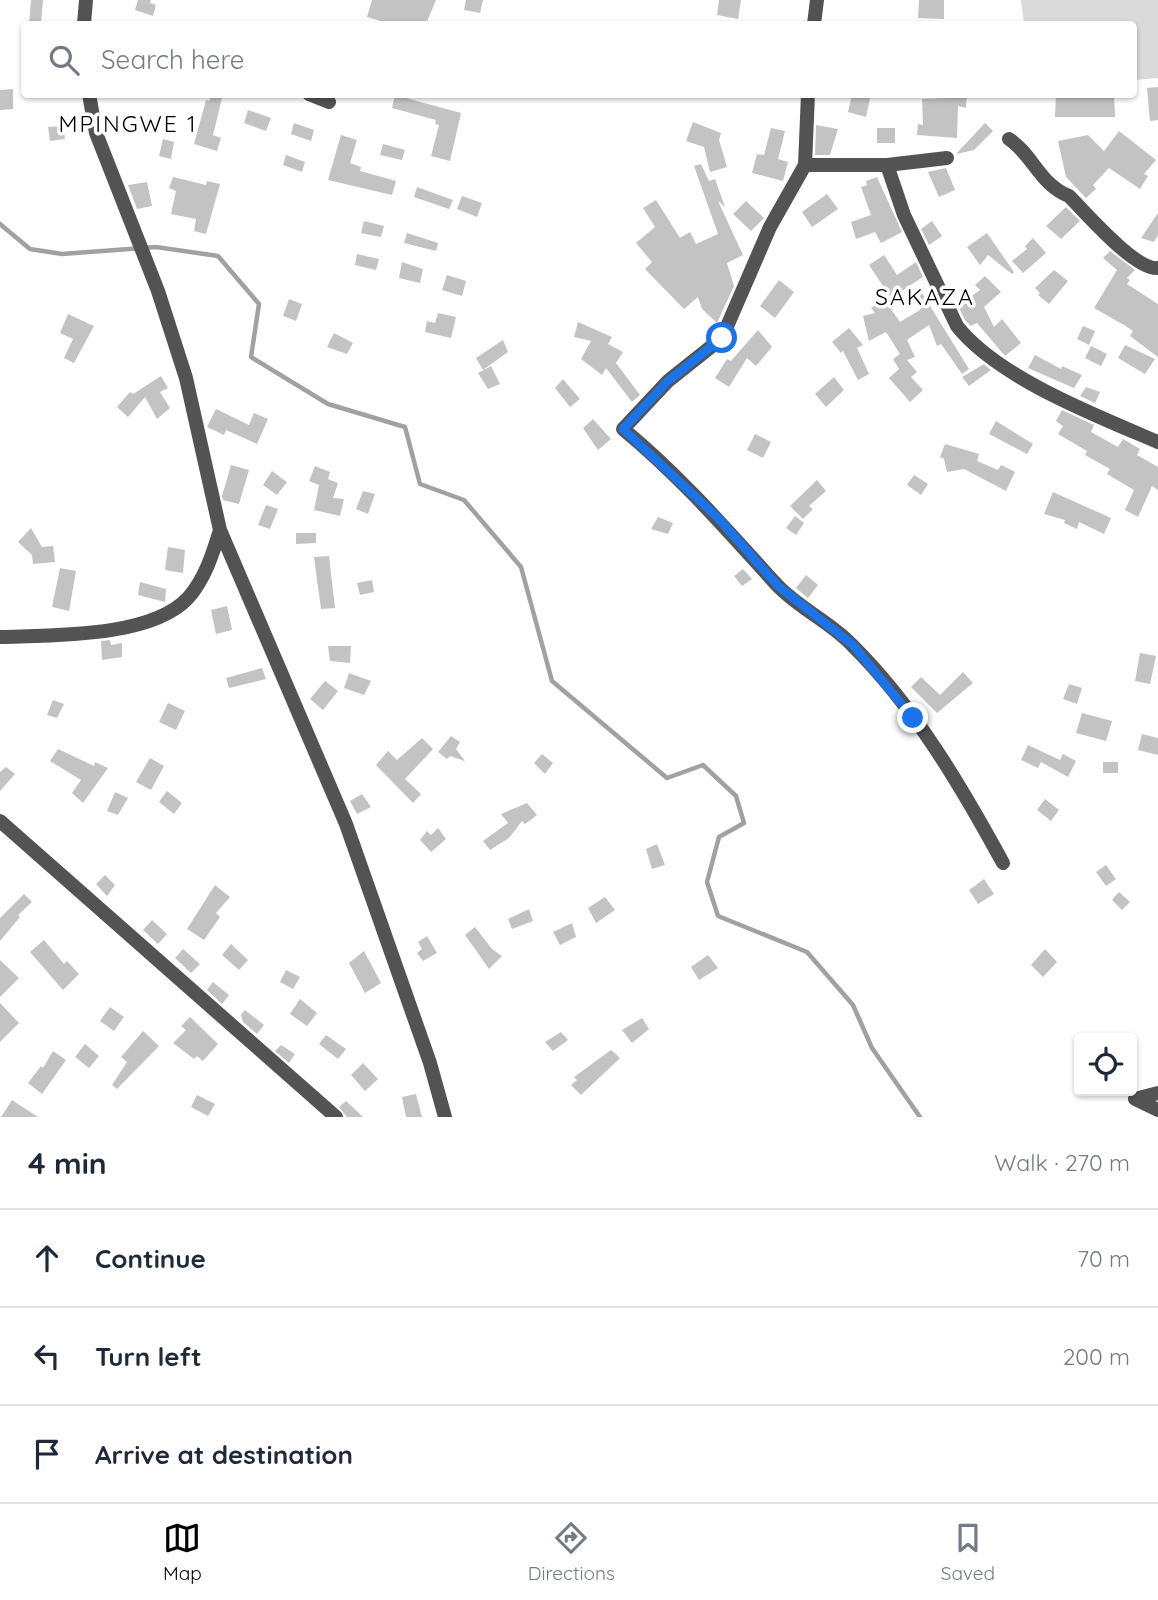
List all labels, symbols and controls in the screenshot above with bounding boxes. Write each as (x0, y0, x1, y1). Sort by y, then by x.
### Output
search box (21, 21, 1137, 98)
icon: search (45, 41, 83, 79)
text: Search here (101, 43, 245, 76)
district label: MPINGWE 1 (58, 109, 198, 138)
district label: SAKAZA (875, 282, 975, 311)
route start (706, 322, 737, 353)
route end (897, 702, 928, 733)
map controls (1074, 1033, 1137, 1096)
button: locate (1074, 1033, 1137, 1096)
text: 4 min (28, 1144, 107, 1182)
text: Walk · 270 m (994, 1148, 1130, 1177)
icon: ahead (28, 1239, 66, 1277)
text: Continue (95, 1242, 206, 1275)
text: 70 m (1077, 1244, 1130, 1273)
icon: left (28, 1337, 66, 1375)
text: Turn left (95, 1340, 202, 1373)
text: 200 m (1063, 1342, 1130, 1371)
icon: arrive (28, 1435, 66, 1473)
text: Arrive at destination (95, 1438, 353, 1471)
tab: Map (163, 1519, 202, 1585)
tab: Directions (528, 1519, 615, 1585)
tab: Saved (941, 1519, 995, 1585)

